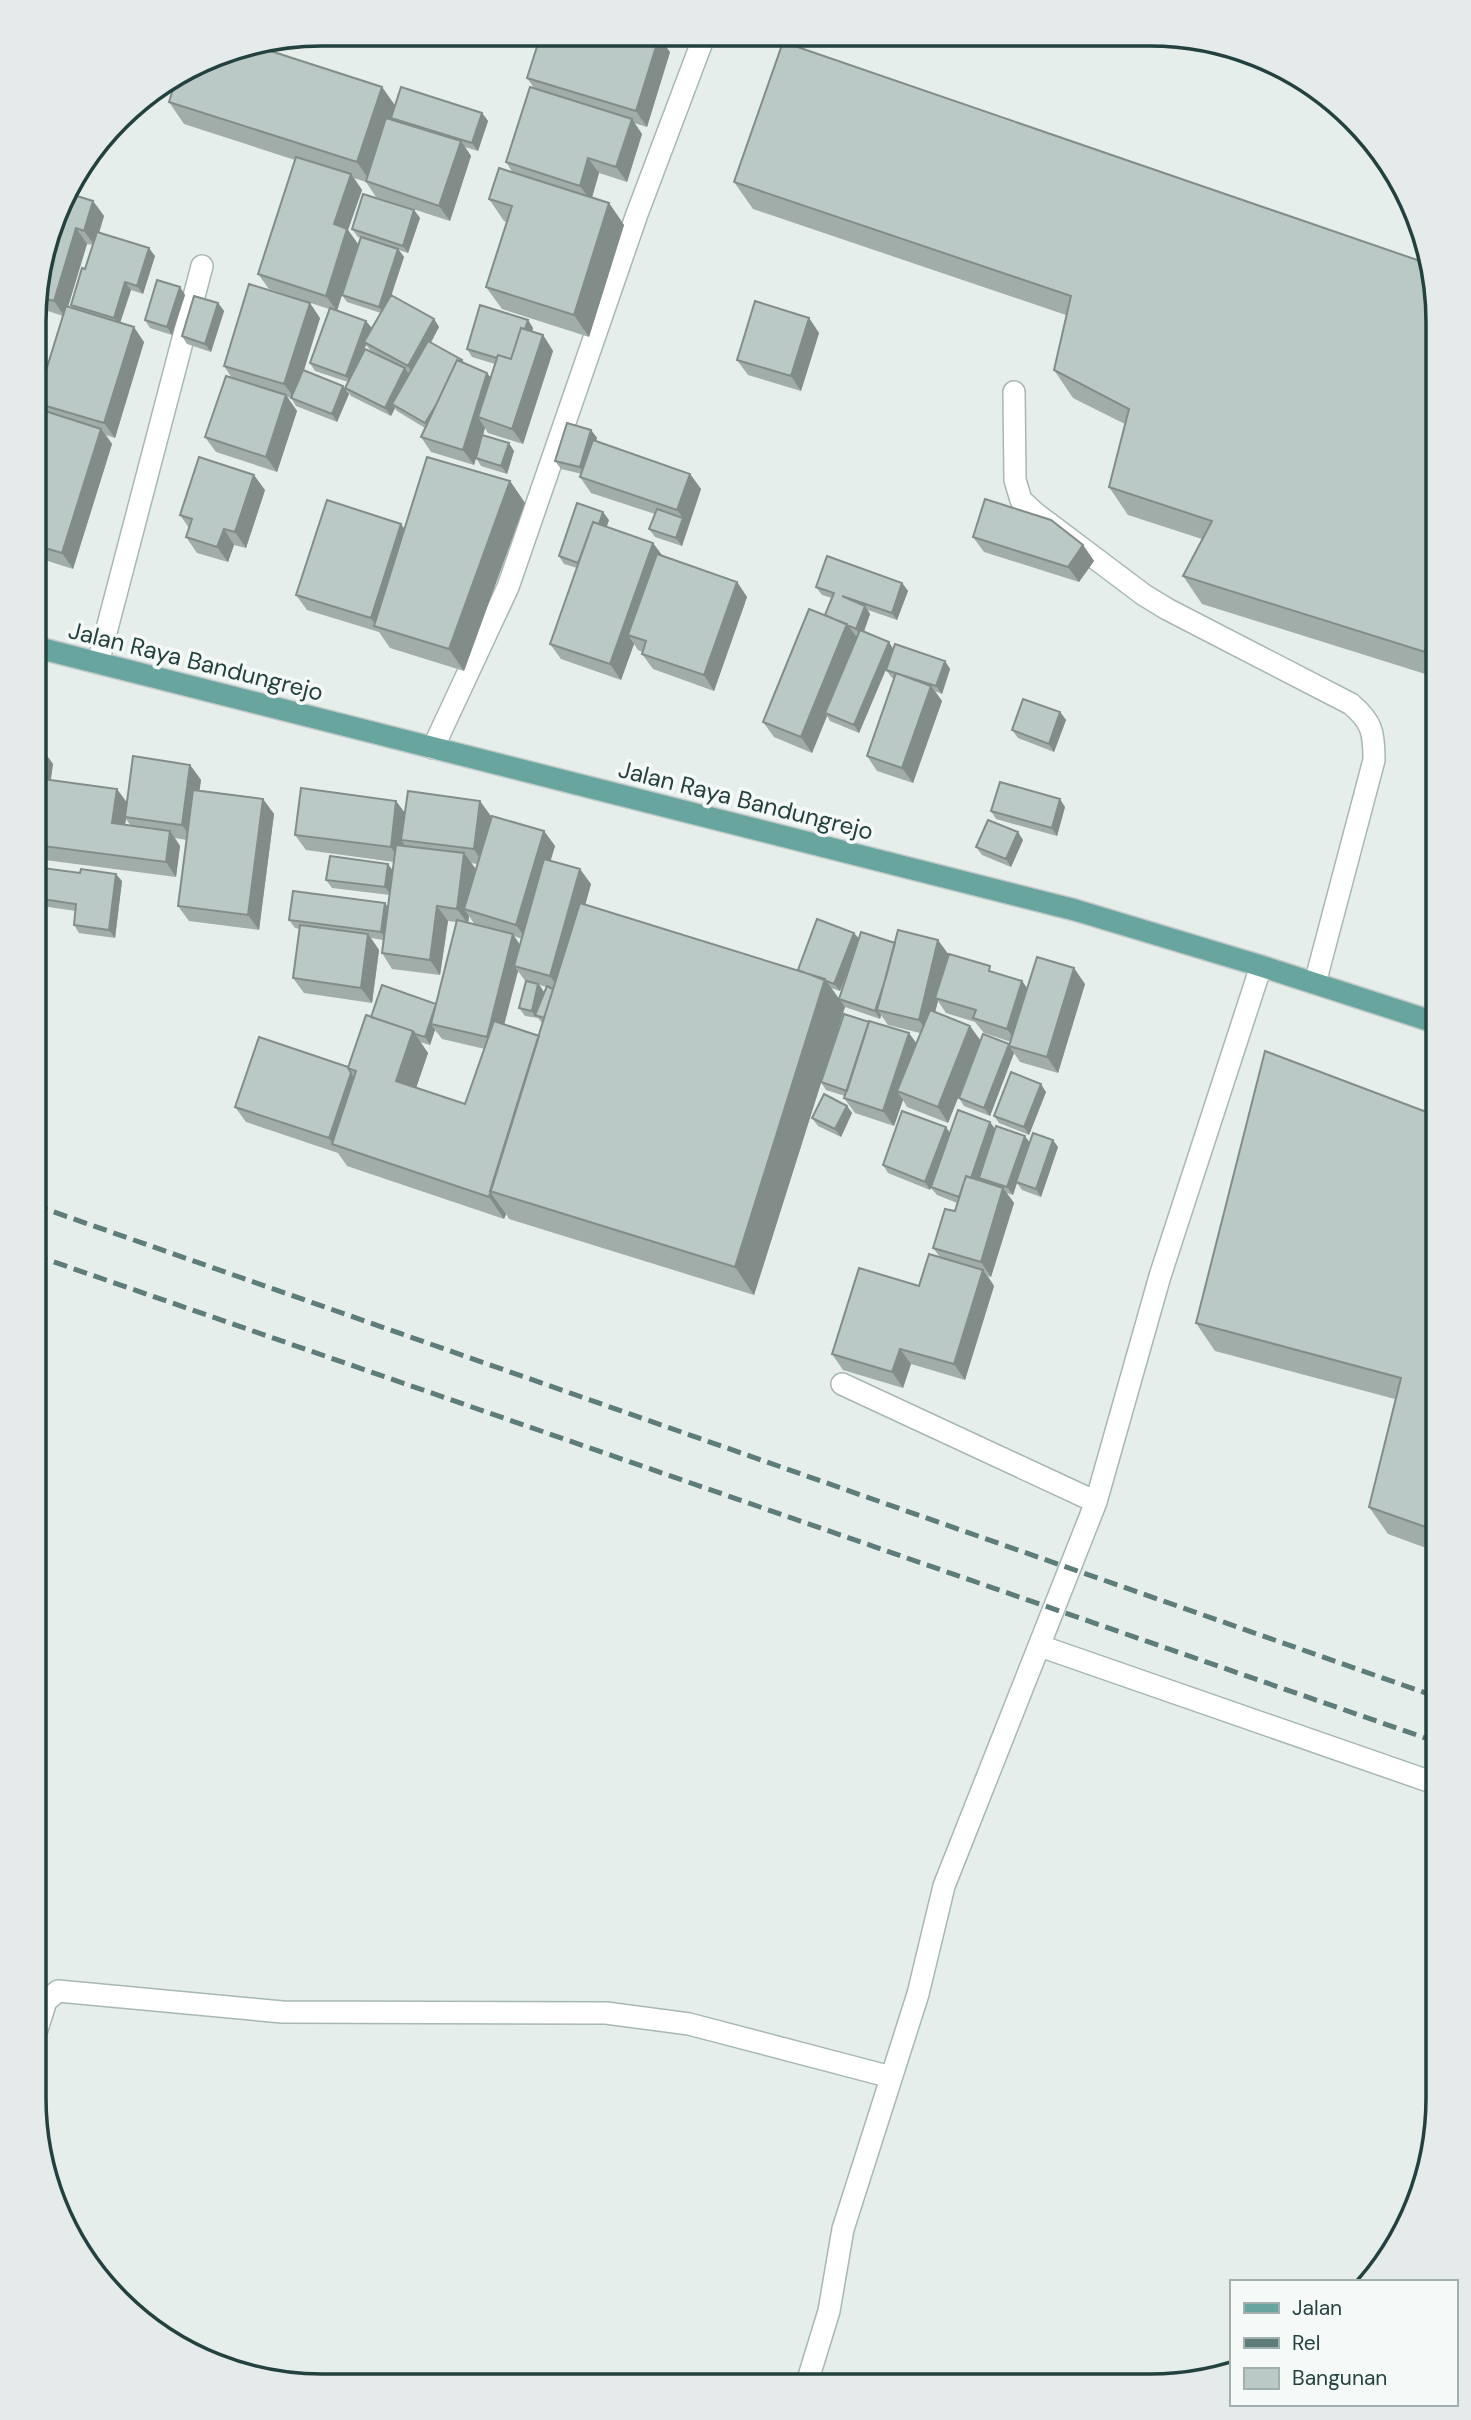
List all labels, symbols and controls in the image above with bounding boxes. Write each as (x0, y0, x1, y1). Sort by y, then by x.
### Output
street label: Jalan Raya Bandungrejo (65, 614, 327, 708)
street label: Jalan Raya Bandungrejo (615, 753, 877, 847)
legend (1230, 2280, 1457, 2406)
text: Jalan (1292, 2294, 1342, 2322)
text: Rel (1292, 2329, 1320, 2357)
text: Bangunan (1292, 2364, 1387, 2392)

